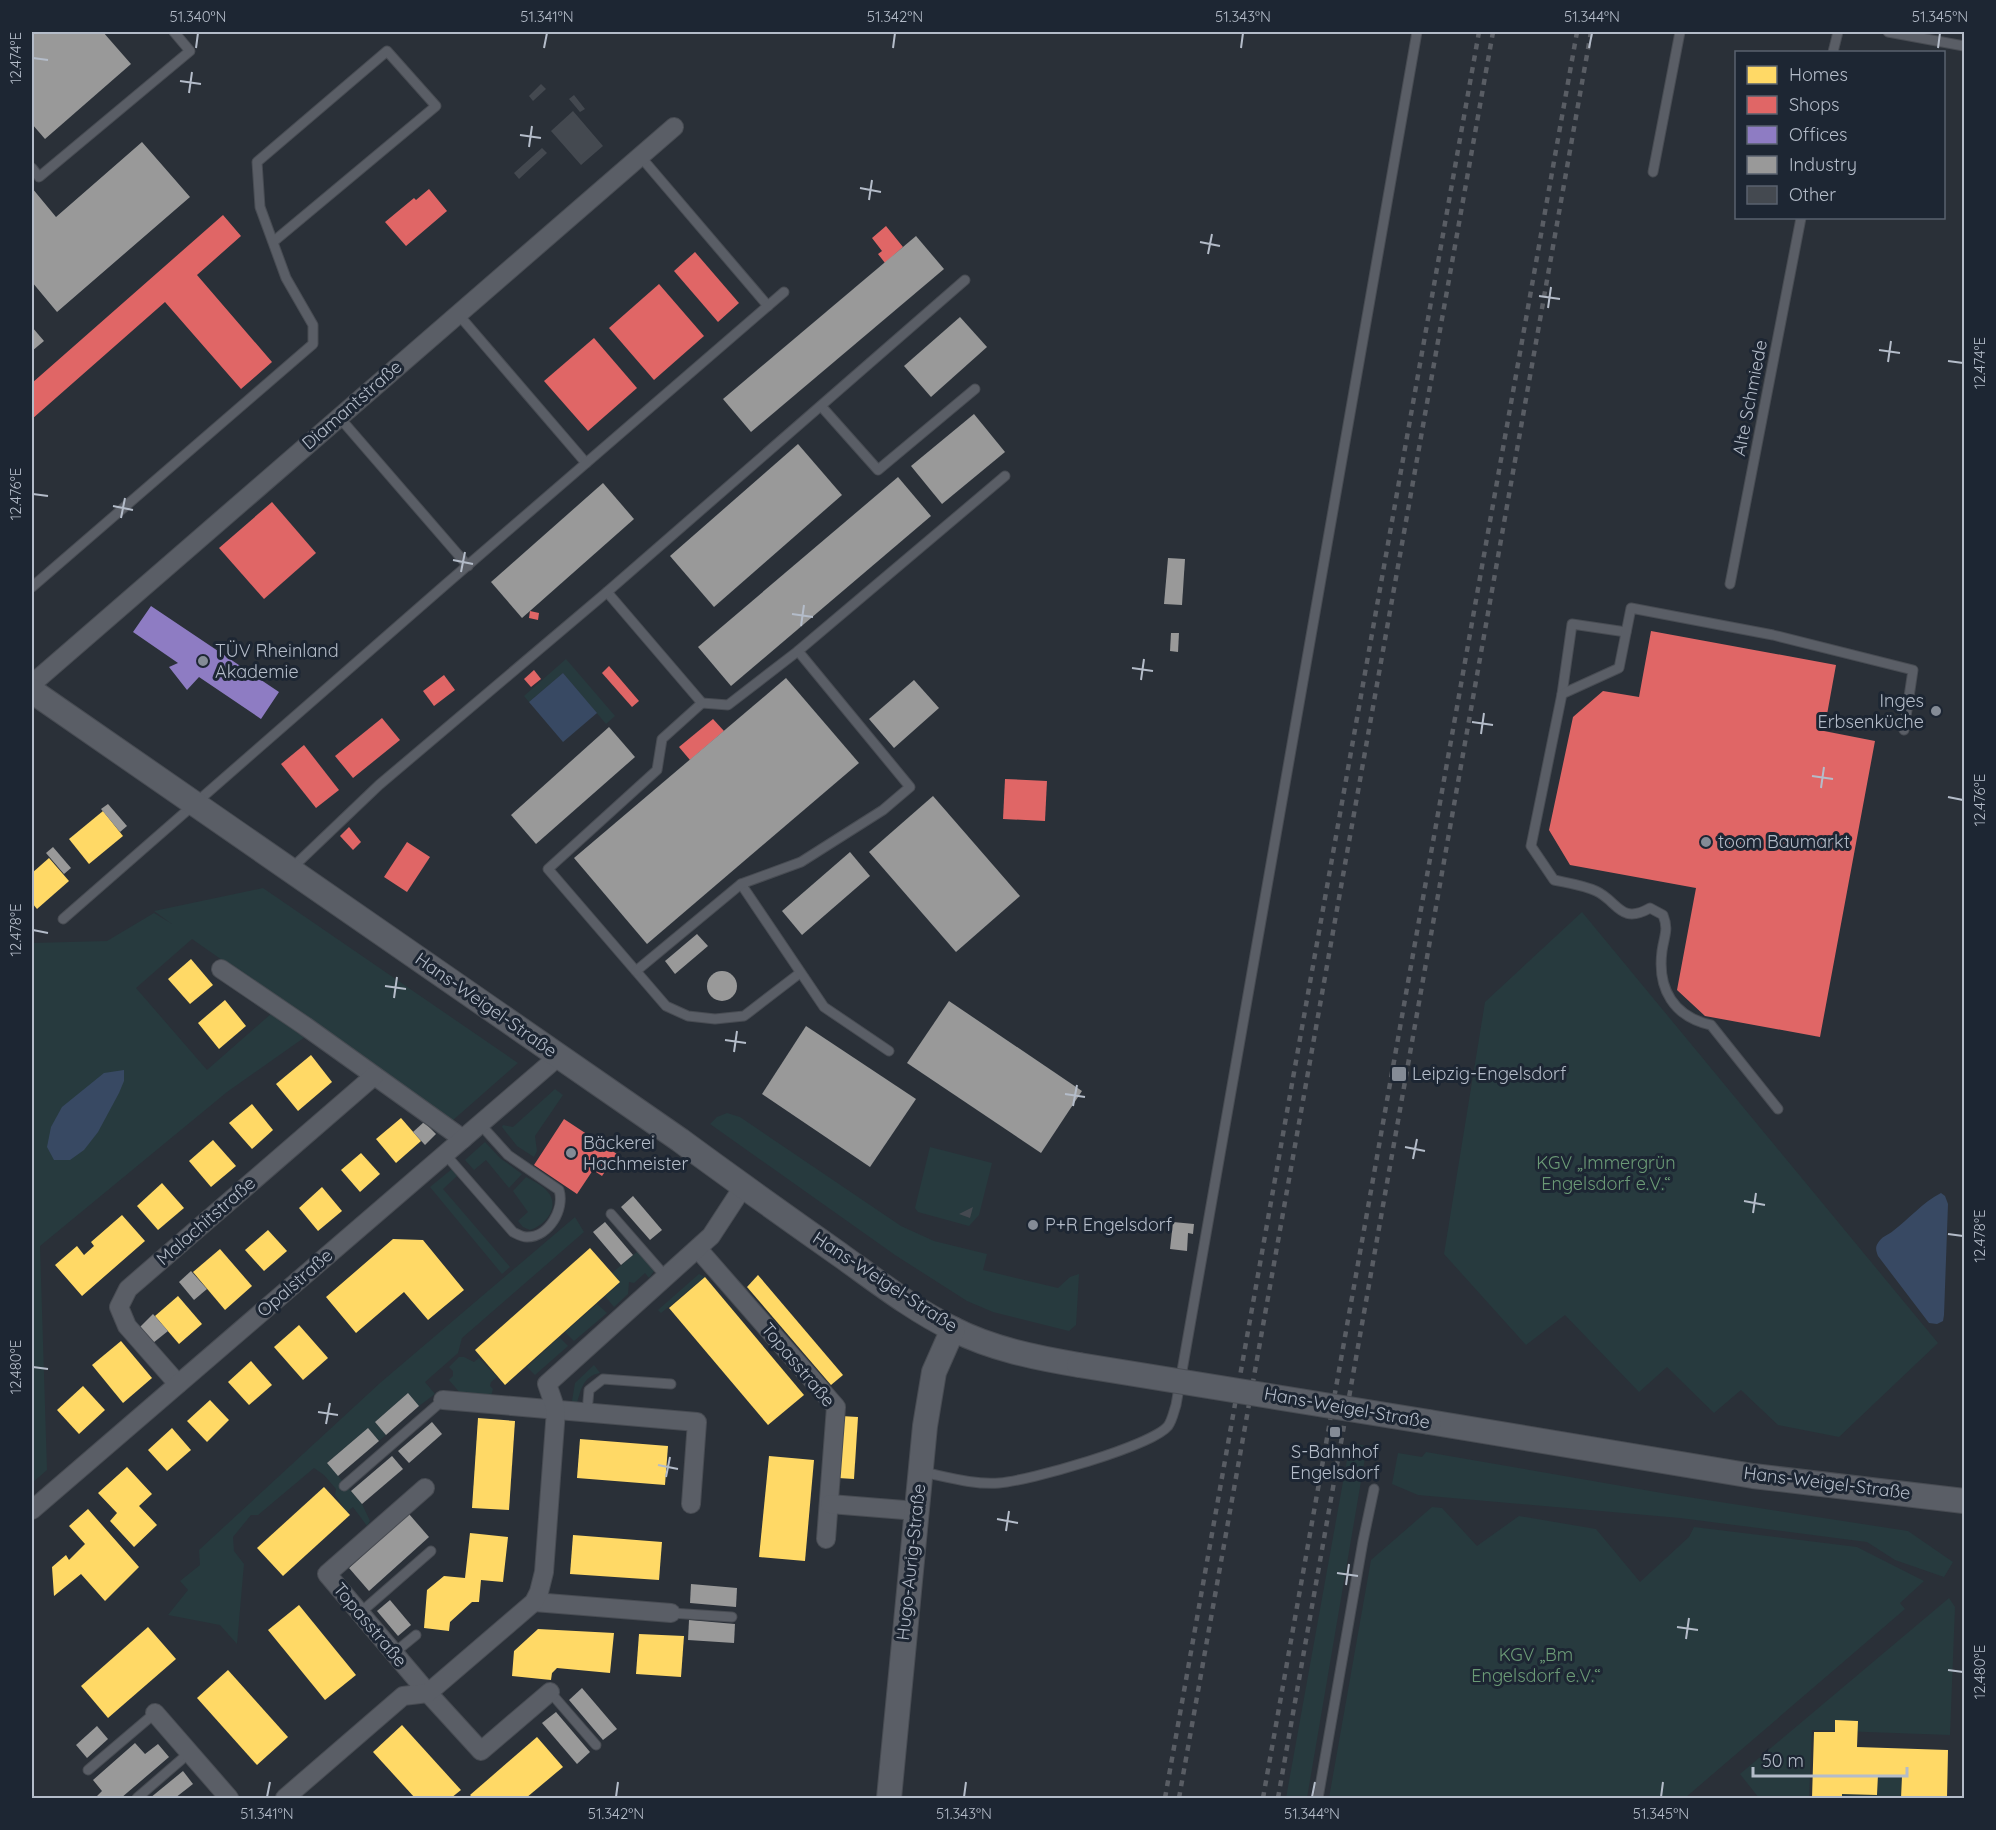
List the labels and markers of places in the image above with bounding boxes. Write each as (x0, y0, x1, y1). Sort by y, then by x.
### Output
place label: TÜV Rheinland Akademie (215, 639, 339, 683)
marker: TÜV Rheinland Akademie (196, 654, 210, 668)
place label: Inges Erbsenküche (1817, 689, 1924, 733)
marker: Inges Erbsenküche (1929, 704, 1943, 718)
place label: toom Baumarkt (1718, 830, 1850, 853)
marker: toom Baumarkt (1699, 835, 1713, 849)
place label: Leipzig-Engelsdorf (1412, 1062, 1567, 1085)
marker: Leipzig-Engelsdorf (1390, 1065, 1408, 1083)
place label: Bäckerei Hachmeister (583, 1131, 688, 1175)
marker: Bäckerei Hachmeister (564, 1146, 578, 1160)
place label: P+R Engelsdorf (1045, 1213, 1173, 1236)
marker: P+R Engelsdorf (1026, 1218, 1040, 1232)
marker: S-Bahnhof Engelsdorf (1328, 1425, 1342, 1439)
place label: S-Bahnhof Engelsdorf (1290, 1440, 1380, 1484)

